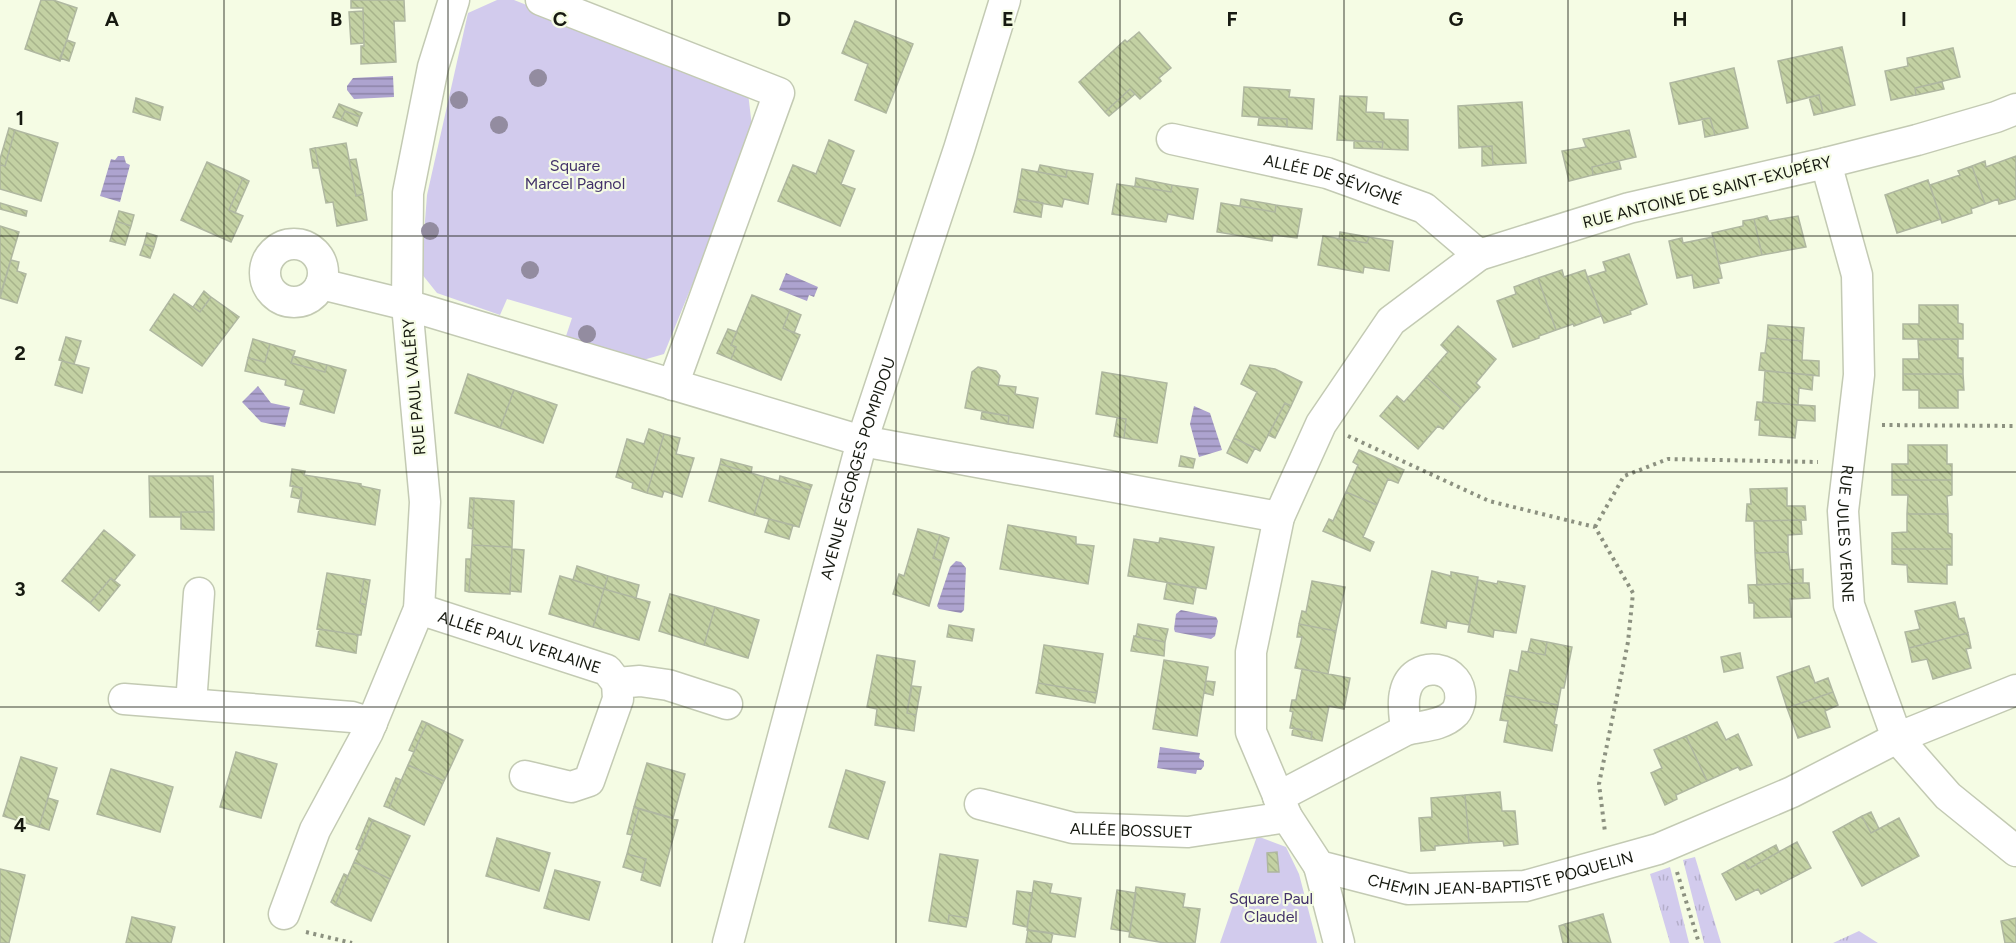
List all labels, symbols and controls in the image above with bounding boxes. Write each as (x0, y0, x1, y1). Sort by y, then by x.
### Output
text: A (105, 7, 120, 31)
text: B (330, 7, 342, 31)
text: C (553, 7, 567, 31)
text: D (777, 7, 791, 31)
text: E (1002, 7, 1014, 31)
text: F (1226, 7, 1238, 31)
text: G (1449, 7, 1464, 31)
text: H (1673, 7, 1688, 31)
text: I (1901, 7, 1907, 31)
text: 1 (16, 106, 24, 130)
street label: ALLÉE DE SÉVIGNÉ (1262, 150, 1405, 209)
street label: RUE ANTOINE DE SAINT-EXUPÉRY (1581, 152, 1834, 232)
park label: Square Marcel Pagnol (525, 156, 625, 193)
street label: RUE PAUL VALÉRY (399, 318, 429, 456)
text: 2 (14, 341, 26, 365)
street label: AVENUE GEORGES POMPIDOU (816, 355, 899, 582)
street label: RUE JULES VERNE (1833, 464, 1858, 603)
text: 3 (14, 577, 26, 601)
street label: ALLÉE PAUL VERLAINE (436, 606, 604, 677)
text: 4 (14, 813, 27, 837)
street label: ALLÉE BOSSUET (1070, 818, 1192, 842)
street label: CHEMIN JEAN-BAPTISTE POQUELIN (1366, 847, 1635, 900)
park label: Square Paul Claudel (1229, 889, 1313, 926)

